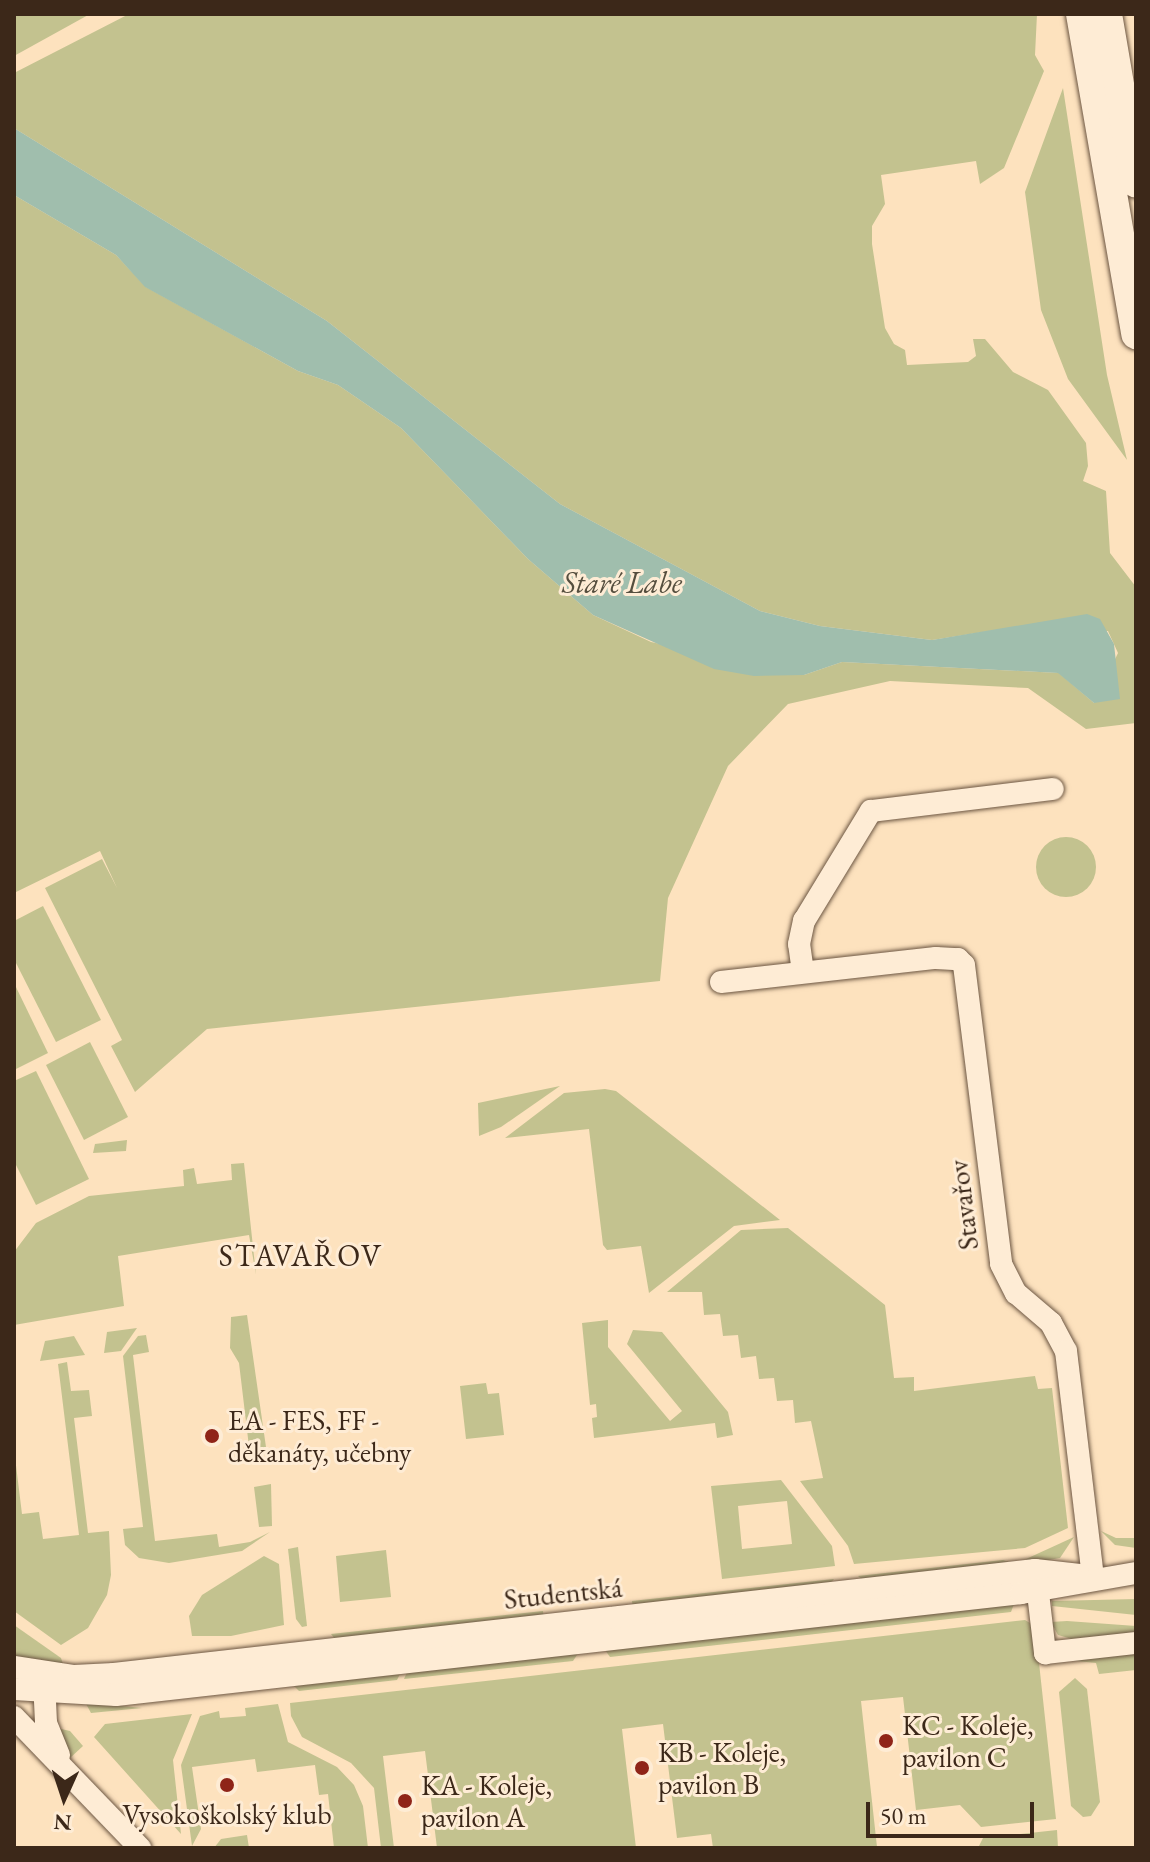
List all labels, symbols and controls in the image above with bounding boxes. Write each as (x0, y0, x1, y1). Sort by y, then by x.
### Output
water label: Staré Labe (562, 565, 682, 601)
street label: Stavařov (941, 1158, 985, 1252)
district label: STAVAŘOV (219, 1238, 383, 1274)
place label: EA - FES, FF - děkanáty, učebny (228, 1403, 411, 1469)
marker: EA - FES, FF - děkanáty, učebny (203, 1427, 221, 1445)
street label: Studentská (502, 1570, 624, 1616)
place label: KC - Koleje, pavilon C (902, 1708, 1034, 1774)
marker: KC - Koleje, pavilon C (877, 1732, 895, 1750)
place label: KB - Koleje, pavilon B (658, 1735, 786, 1801)
north arrow (24, 1758, 104, 1838)
marker: KB - Koleje, pavilon B (633, 1759, 651, 1777)
place label: KA - Koleje, pavilon A (421, 1768, 552, 1834)
marker: Vysokoškolský klub (218, 1776, 236, 1794)
scale bar (870, 1786, 1038, 1836)
marker: KA - Koleje, pavilon A (396, 1792, 414, 1810)
place label: Vysokoškolský klub (122, 1797, 332, 1831)
text: 50 m (880, 1800, 927, 1831)
text: N (53, 1808, 72, 1837)

